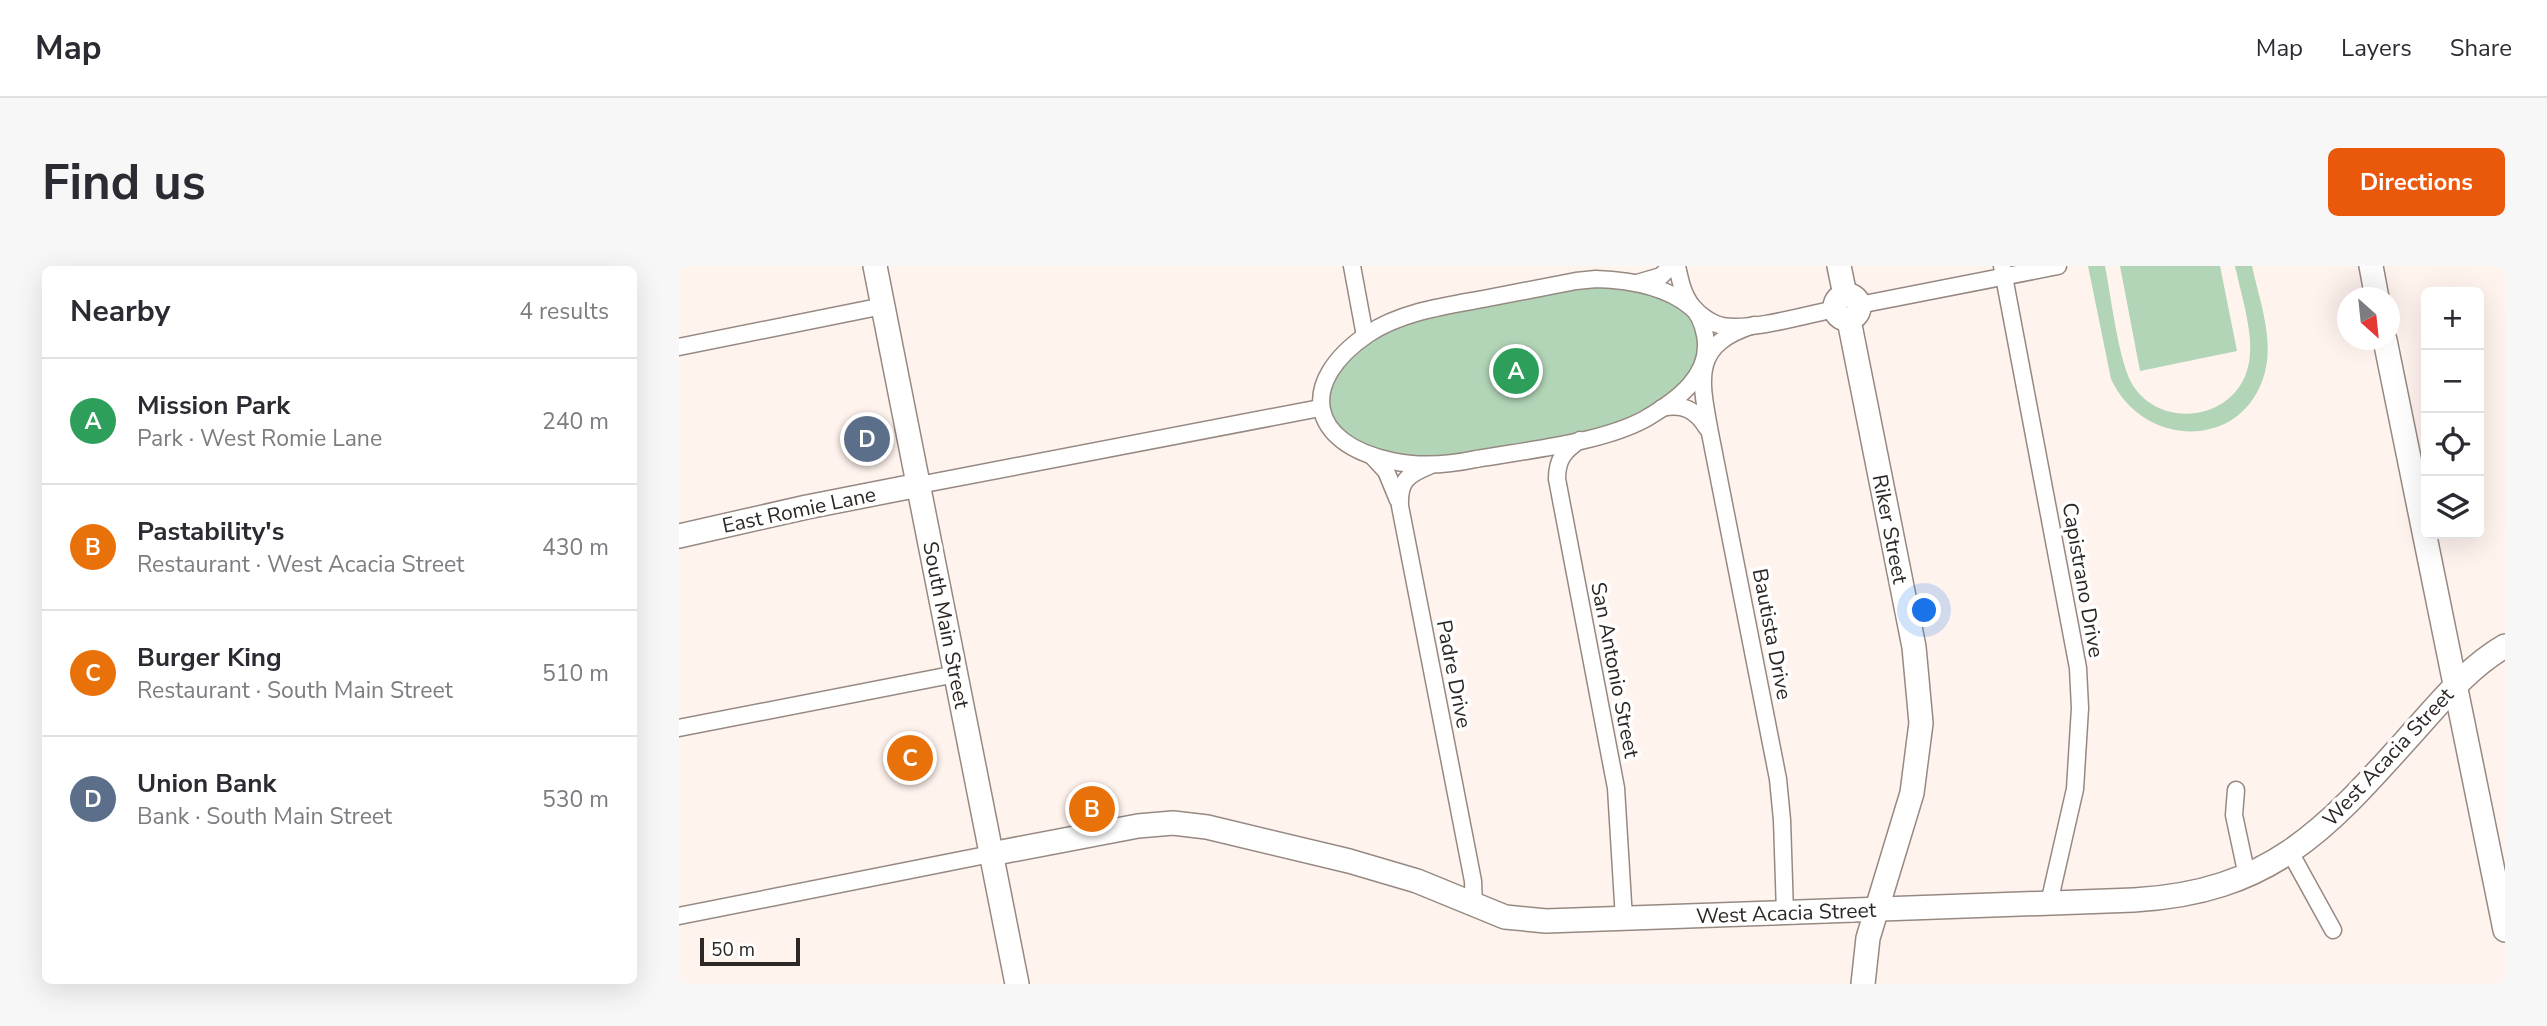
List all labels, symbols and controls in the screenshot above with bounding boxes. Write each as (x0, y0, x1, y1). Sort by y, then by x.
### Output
text: Map (35, 26, 102, 71)
text: Map (2256, 32, 2303, 64)
text: Layers (2341, 32, 2412, 64)
text: Share (2450, 32, 2512, 64)
button: Directions (2328, 148, 2505, 216)
text: Find us (42, 149, 206, 216)
north arrow (2337, 287, 2400, 350)
map controls (2421, 287, 2484, 539)
button: + (2421, 287, 2484, 350)
text: Nearby (70, 291, 170, 332)
text: 4 results (519, 296, 609, 327)
pin: A (1493, 345, 1539, 397)
button: − (2421, 350, 2484, 413)
text: Mission Park (137, 388, 290, 423)
text: A (84, 406, 102, 437)
text: 240 m (542, 406, 609, 437)
pin: D (844, 413, 890, 465)
button: locate (2421, 413, 2484, 476)
text: Park · West Romie Lane (137, 423, 382, 454)
street label: Riker Street (1866, 472, 1914, 587)
button: layers (2421, 476, 2484, 539)
street label: East Romie Lane (720, 480, 878, 540)
street label: Capistrano Drive (2056, 500, 2110, 660)
text: Pastability's (137, 514, 284, 549)
text: B (85, 532, 101, 563)
text: 430 m (542, 532, 609, 563)
street label: South Main Street (916, 539, 976, 712)
text: Restaurant · West Acacia Street (137, 549, 464, 580)
street label: Bautista Drive (1746, 566, 1798, 702)
street label: San Antonio Street (1584, 580, 1646, 761)
your location (1907, 593, 1941, 627)
street label: Padre Drive (1430, 617, 1478, 731)
text: Burger King (137, 640, 282, 675)
text: C (85, 658, 101, 689)
text: 510 m (542, 658, 609, 689)
text: Restaurant · South Main Street (137, 675, 453, 706)
street label: West Acacia Street (2316, 681, 2460, 832)
pin: C (887, 732, 933, 784)
text: Union Bank (137, 766, 277, 801)
pin: B (1069, 783, 1115, 835)
text: D (84, 784, 102, 815)
text: 530 m (542, 784, 609, 815)
text: Bank · South Main Street (137, 801, 392, 832)
street label: West Acacia Street (1695, 896, 1877, 930)
scale bar (700, 935, 800, 967)
text: 50 m (711, 937, 755, 963)

